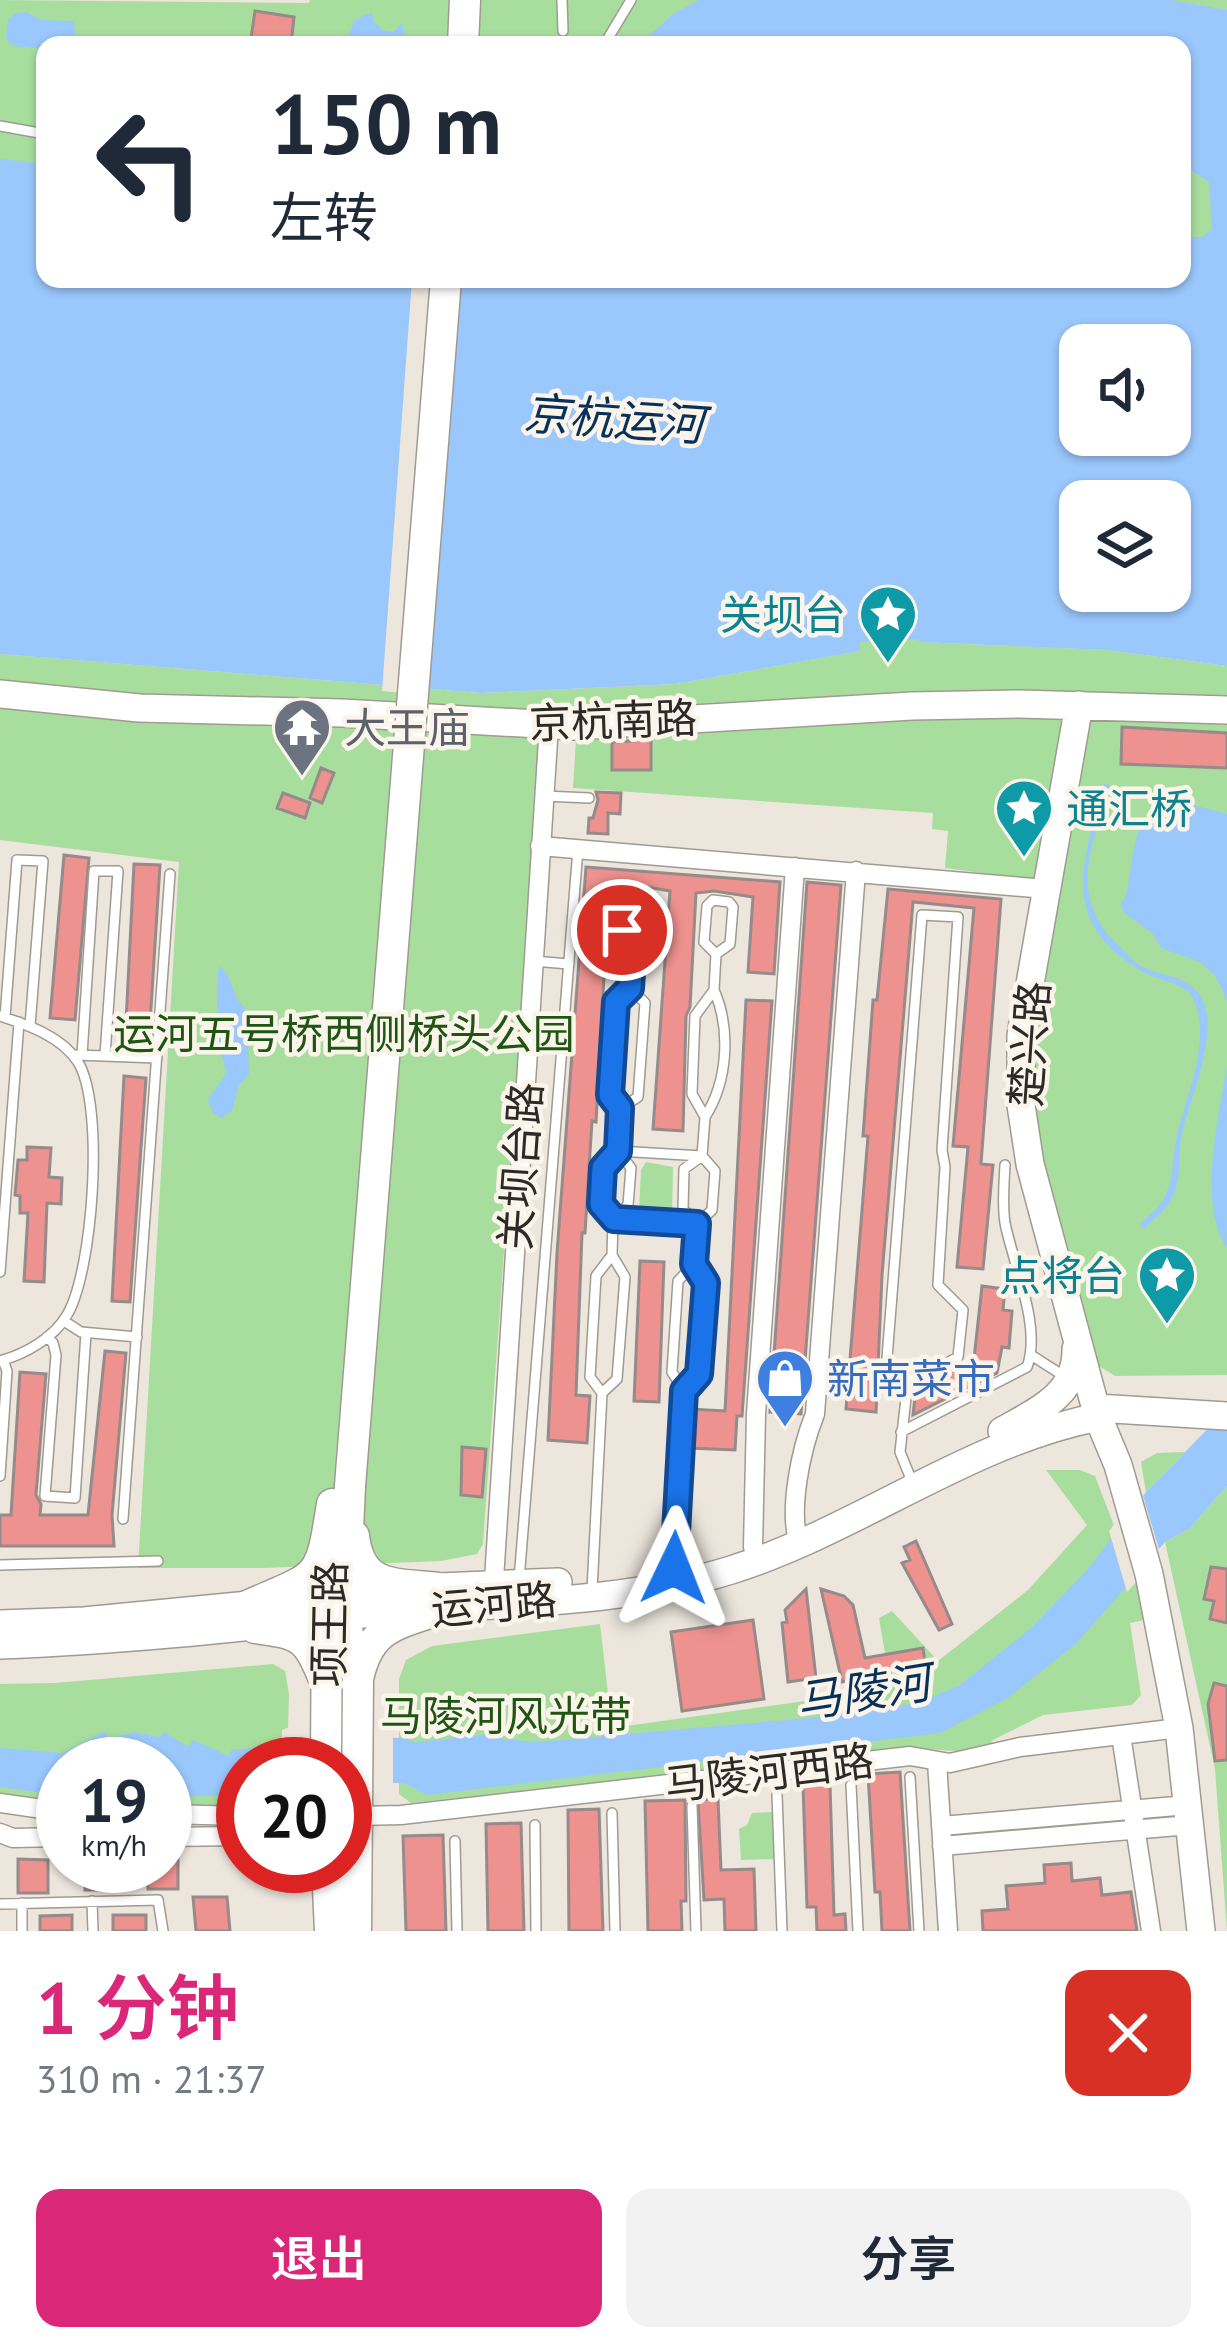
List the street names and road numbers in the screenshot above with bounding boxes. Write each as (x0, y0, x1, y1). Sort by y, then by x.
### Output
street label: 京杭南路 (528, 690, 698, 750)
street label: 楚兴路 (997, 979, 1061, 1109)
street label: 关坝台路 (487, 1080, 553, 1252)
street label: 项王路 (300, 1561, 358, 1687)
street label: 运河路 (429, 1571, 559, 1637)
street label: 马陵河西路 (661, 1732, 877, 1812)

